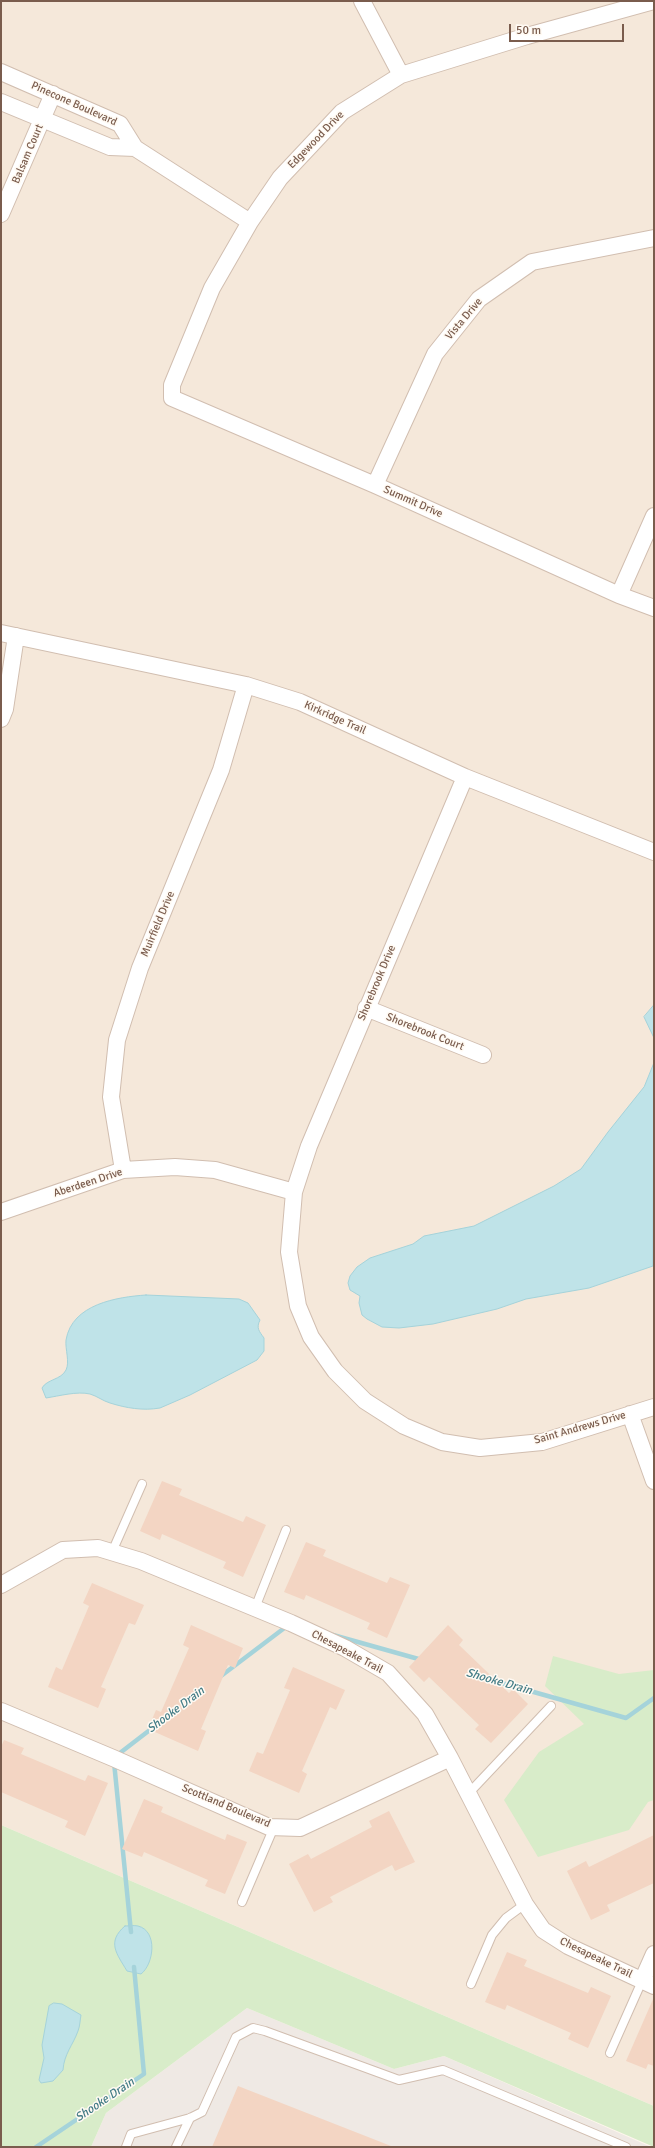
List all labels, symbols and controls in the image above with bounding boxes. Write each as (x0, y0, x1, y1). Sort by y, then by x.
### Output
scale bar (511, 16, 626, 42)
text: 50 m (516, 23, 541, 38)
street label: Pinecone Boulevard (29, 79, 119, 129)
street label: Edgewood Drive (285, 108, 347, 172)
street label: Balsam Court (10, 122, 46, 186)
street label: Vista Drive (443, 295, 485, 343)
street label: Summit Drive (381, 483, 445, 521)
street label: Kirkridge Trail (302, 698, 368, 738)
street label: Muirfield Drive (138, 889, 178, 959)
street label: Shorebrook Drive (355, 943, 399, 1023)
street label: Shorebrook Court (384, 1010, 466, 1054)
street label: Aberdeen Drive (52, 1166, 124, 1200)
street label: Saint Andrews Drive (533, 1409, 627, 1447)
street label: Chesapeake Trail (309, 1628, 385, 1676)
water label: Shooke Drain (464, 1666, 534, 1698)
water label: Shooke Drain (144, 1684, 208, 1736)
street label: Scottland Boulevard (180, 1781, 272, 1831)
street label: Chesapeake Trail (557, 1935, 635, 1981)
water label: Shooke Drain (73, 2075, 137, 2125)

